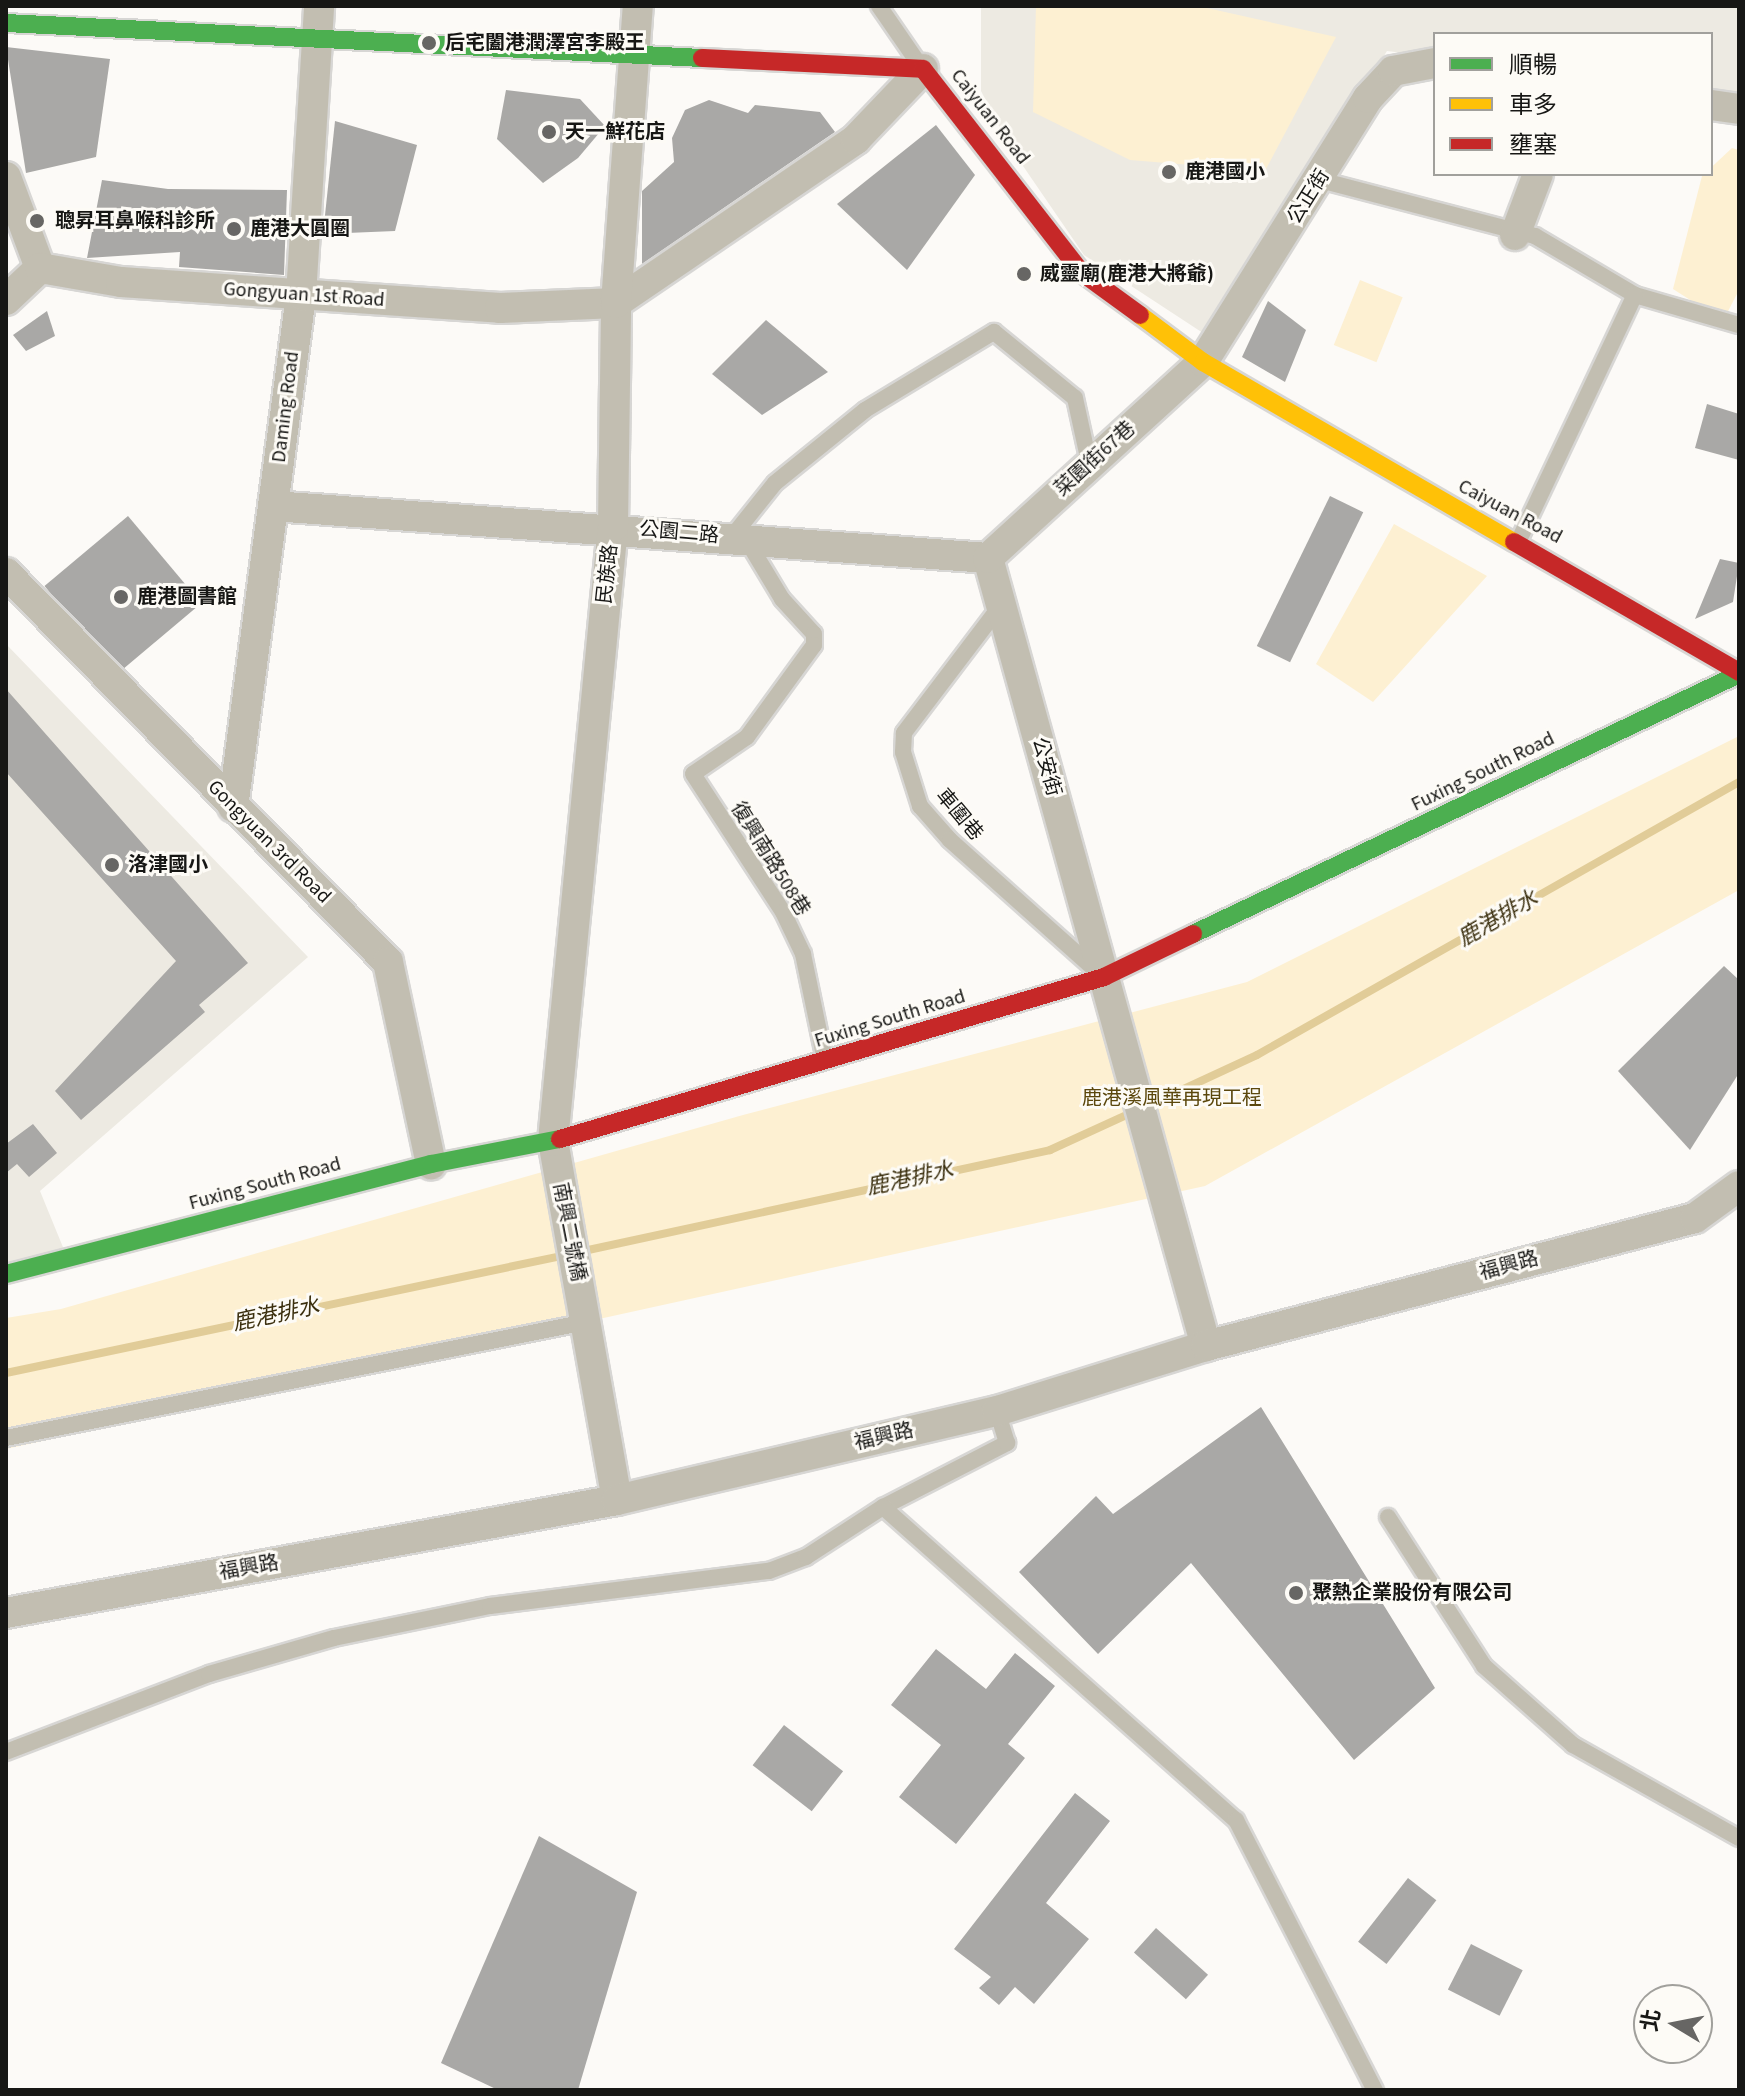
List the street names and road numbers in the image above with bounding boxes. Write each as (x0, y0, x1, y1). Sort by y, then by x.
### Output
street label: Caiyuan Road (945, 64, 1035, 170)
street label: 公正街 (1283, 165, 1335, 229)
street label: Gongyuan 1st Road (223, 277, 385, 313)
street label: Daming Road (267, 350, 305, 464)
street label: 菜園街67巷 (1050, 417, 1140, 501)
street label: Caiyuan Road (1454, 475, 1566, 549)
street label: 公園二路 (638, 518, 720, 548)
street label: 民族路 (593, 543, 623, 605)
street label: Fuxing South Road (1408, 727, 1558, 817)
street label: 公安街 (1027, 735, 1065, 799)
street label: Gongyuan 3rd Road (202, 775, 336, 909)
street label: 車圍巷 (931, 784, 987, 846)
street label: 復興南路508巷 (725, 798, 815, 920)
street label: Fuxing South Road (812, 985, 968, 1053)
street label: Fuxing South Road (186, 1152, 344, 1216)
street label: 南興二號橋 (548, 1181, 590, 1283)
street label: 福興路 (1477, 1247, 1541, 1285)
street label: 福興路 (852, 1419, 916, 1455)
street label: 福興路 (217, 1551, 281, 1585)

